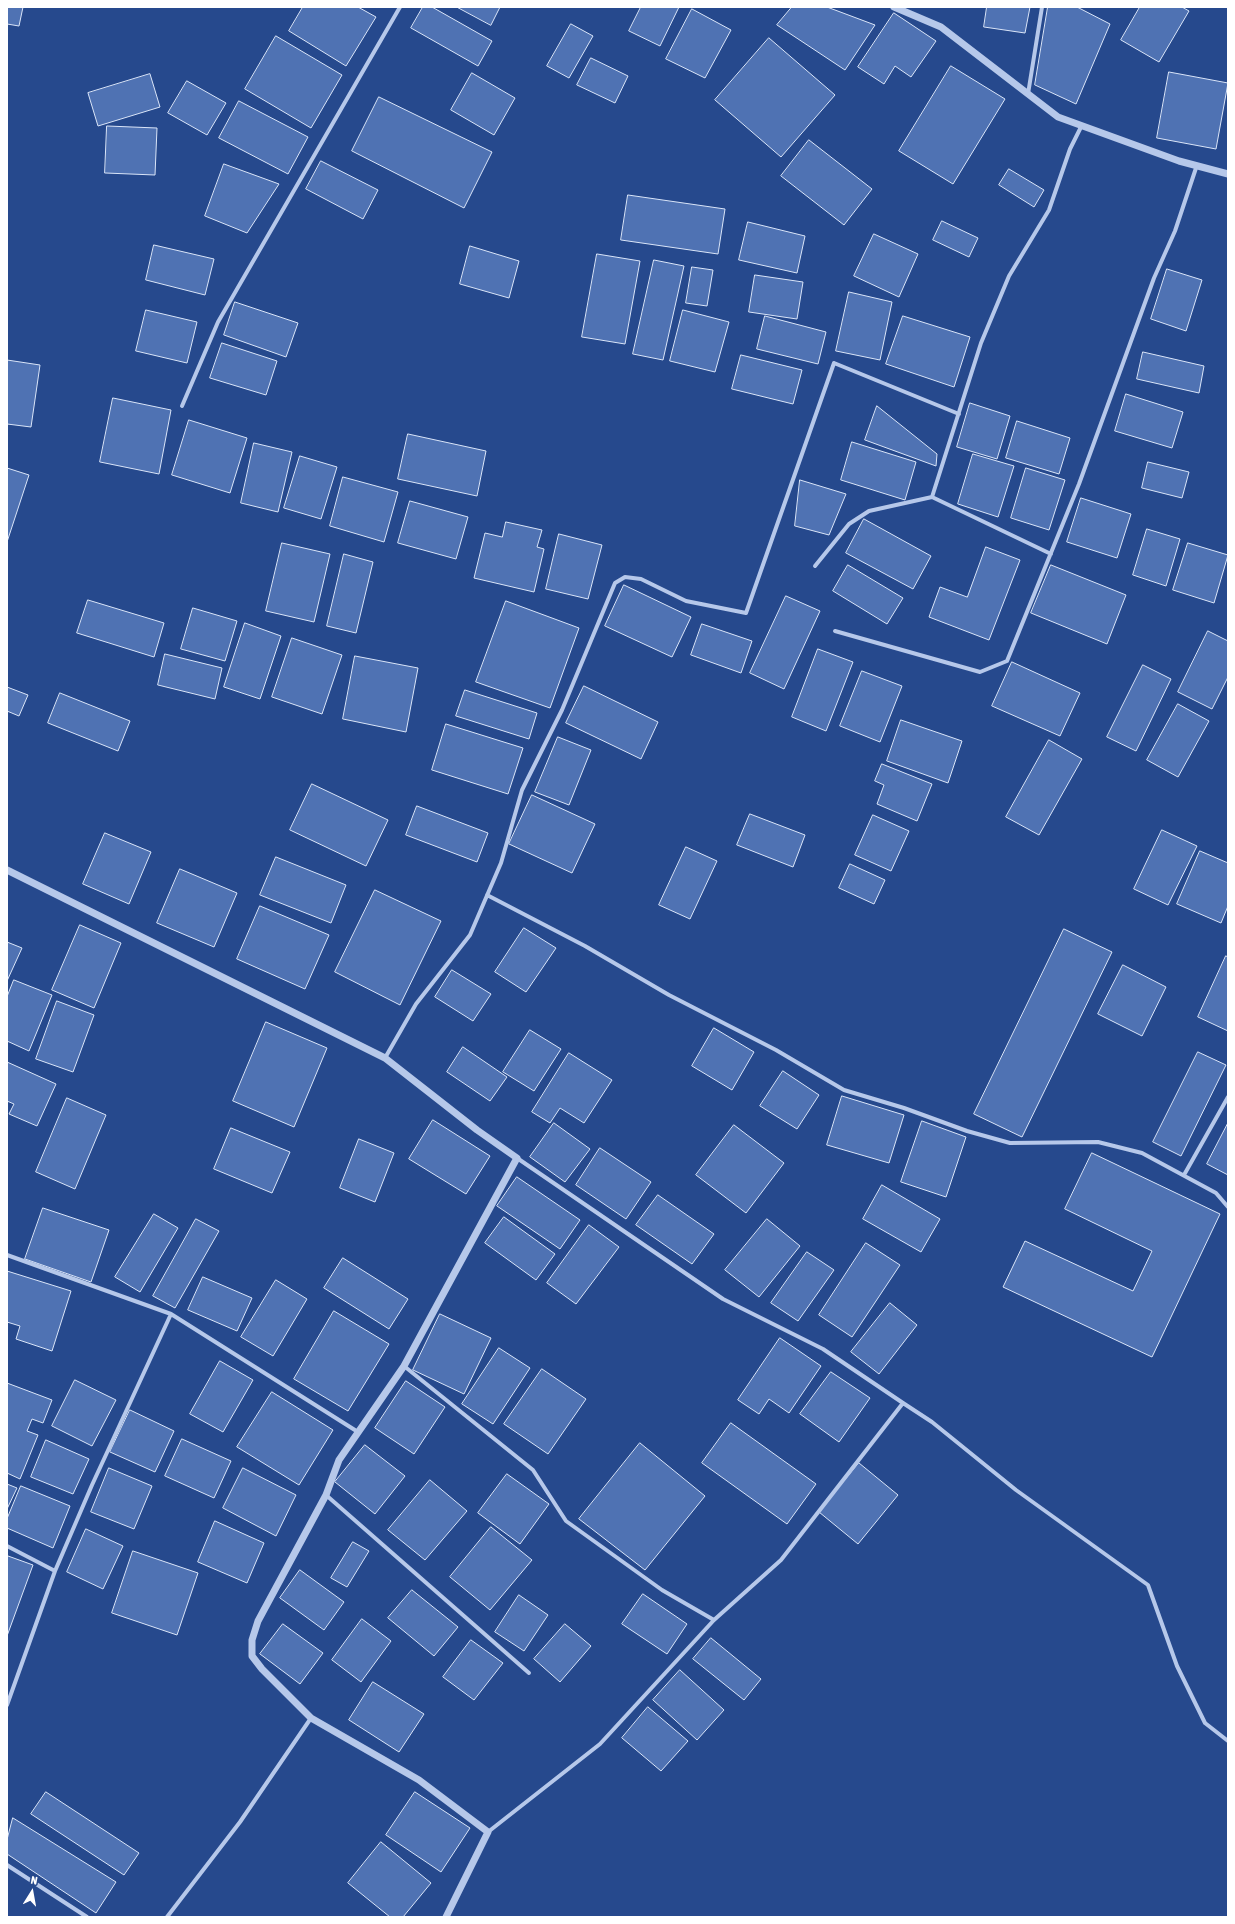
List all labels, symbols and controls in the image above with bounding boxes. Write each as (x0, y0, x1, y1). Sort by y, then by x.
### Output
north arrow (12, 1872, 52, 1912)
text: N (30, 1874, 39, 1887)

